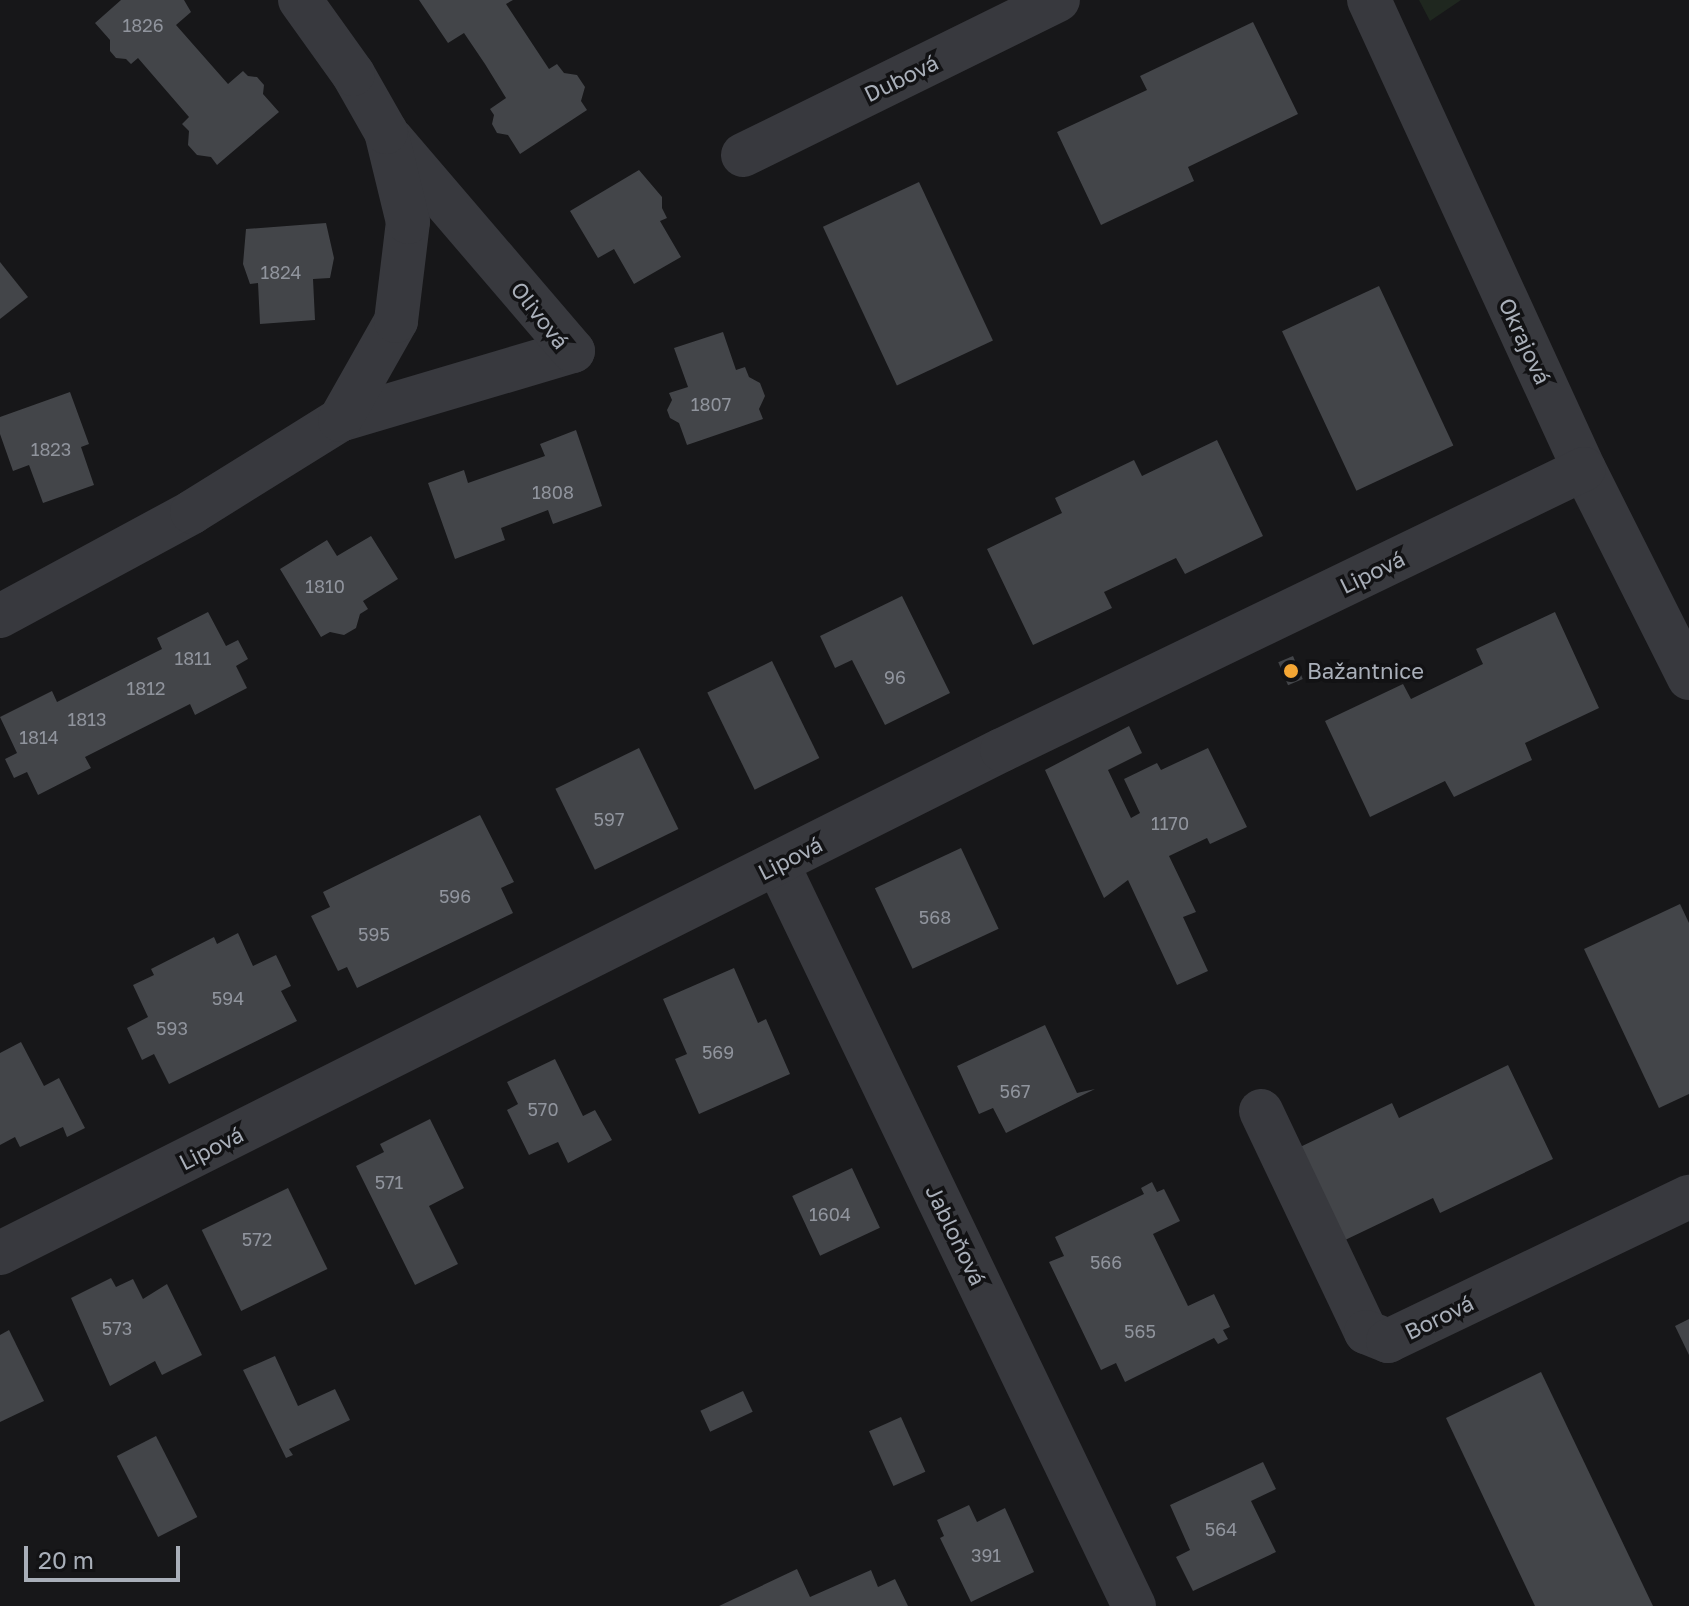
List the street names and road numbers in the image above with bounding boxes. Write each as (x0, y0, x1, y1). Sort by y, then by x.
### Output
street label: Dubová (860, 49, 942, 107)
street label: Olivová (506, 276, 574, 354)
street label: Okrajová (1494, 294, 1556, 388)
street label: Lipová (1335, 545, 1409, 599)
street label: Lipová (753, 831, 827, 885)
street label: Lipová (174, 1121, 248, 1175)
street label: Jabloňová (920, 1180, 992, 1290)
street label: Borová (1400, 1289, 1478, 1345)

